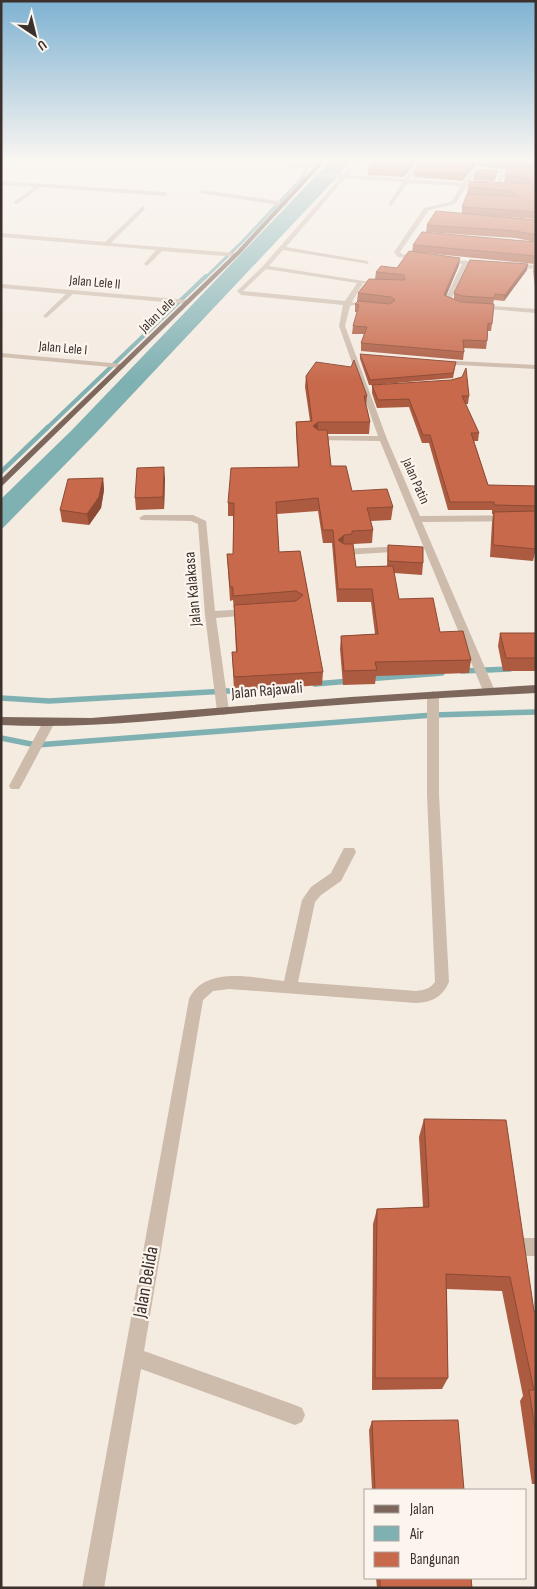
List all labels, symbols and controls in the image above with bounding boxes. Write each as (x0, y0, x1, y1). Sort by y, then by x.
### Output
north arrow (10, 10, 60, 60)
text: U (34, 36, 50, 54)
street label: Jalan Lele II (68, 271, 121, 293)
street label: Jalan Lele (135, 294, 178, 337)
street label: Jalan Lele I (37, 337, 88, 359)
street label: Jalan Patin (398, 454, 434, 507)
street label: Jalan Kalakasa (180, 551, 206, 628)
street label: Jalan Rajawali (230, 678, 303, 704)
street label: Jalan Belida (128, 1245, 164, 1320)
legend (364, 1489, 527, 1579)
text: Jalan (409, 1500, 434, 1519)
text: Air (409, 1525, 424, 1544)
text: Bangunan (410, 1550, 460, 1569)

